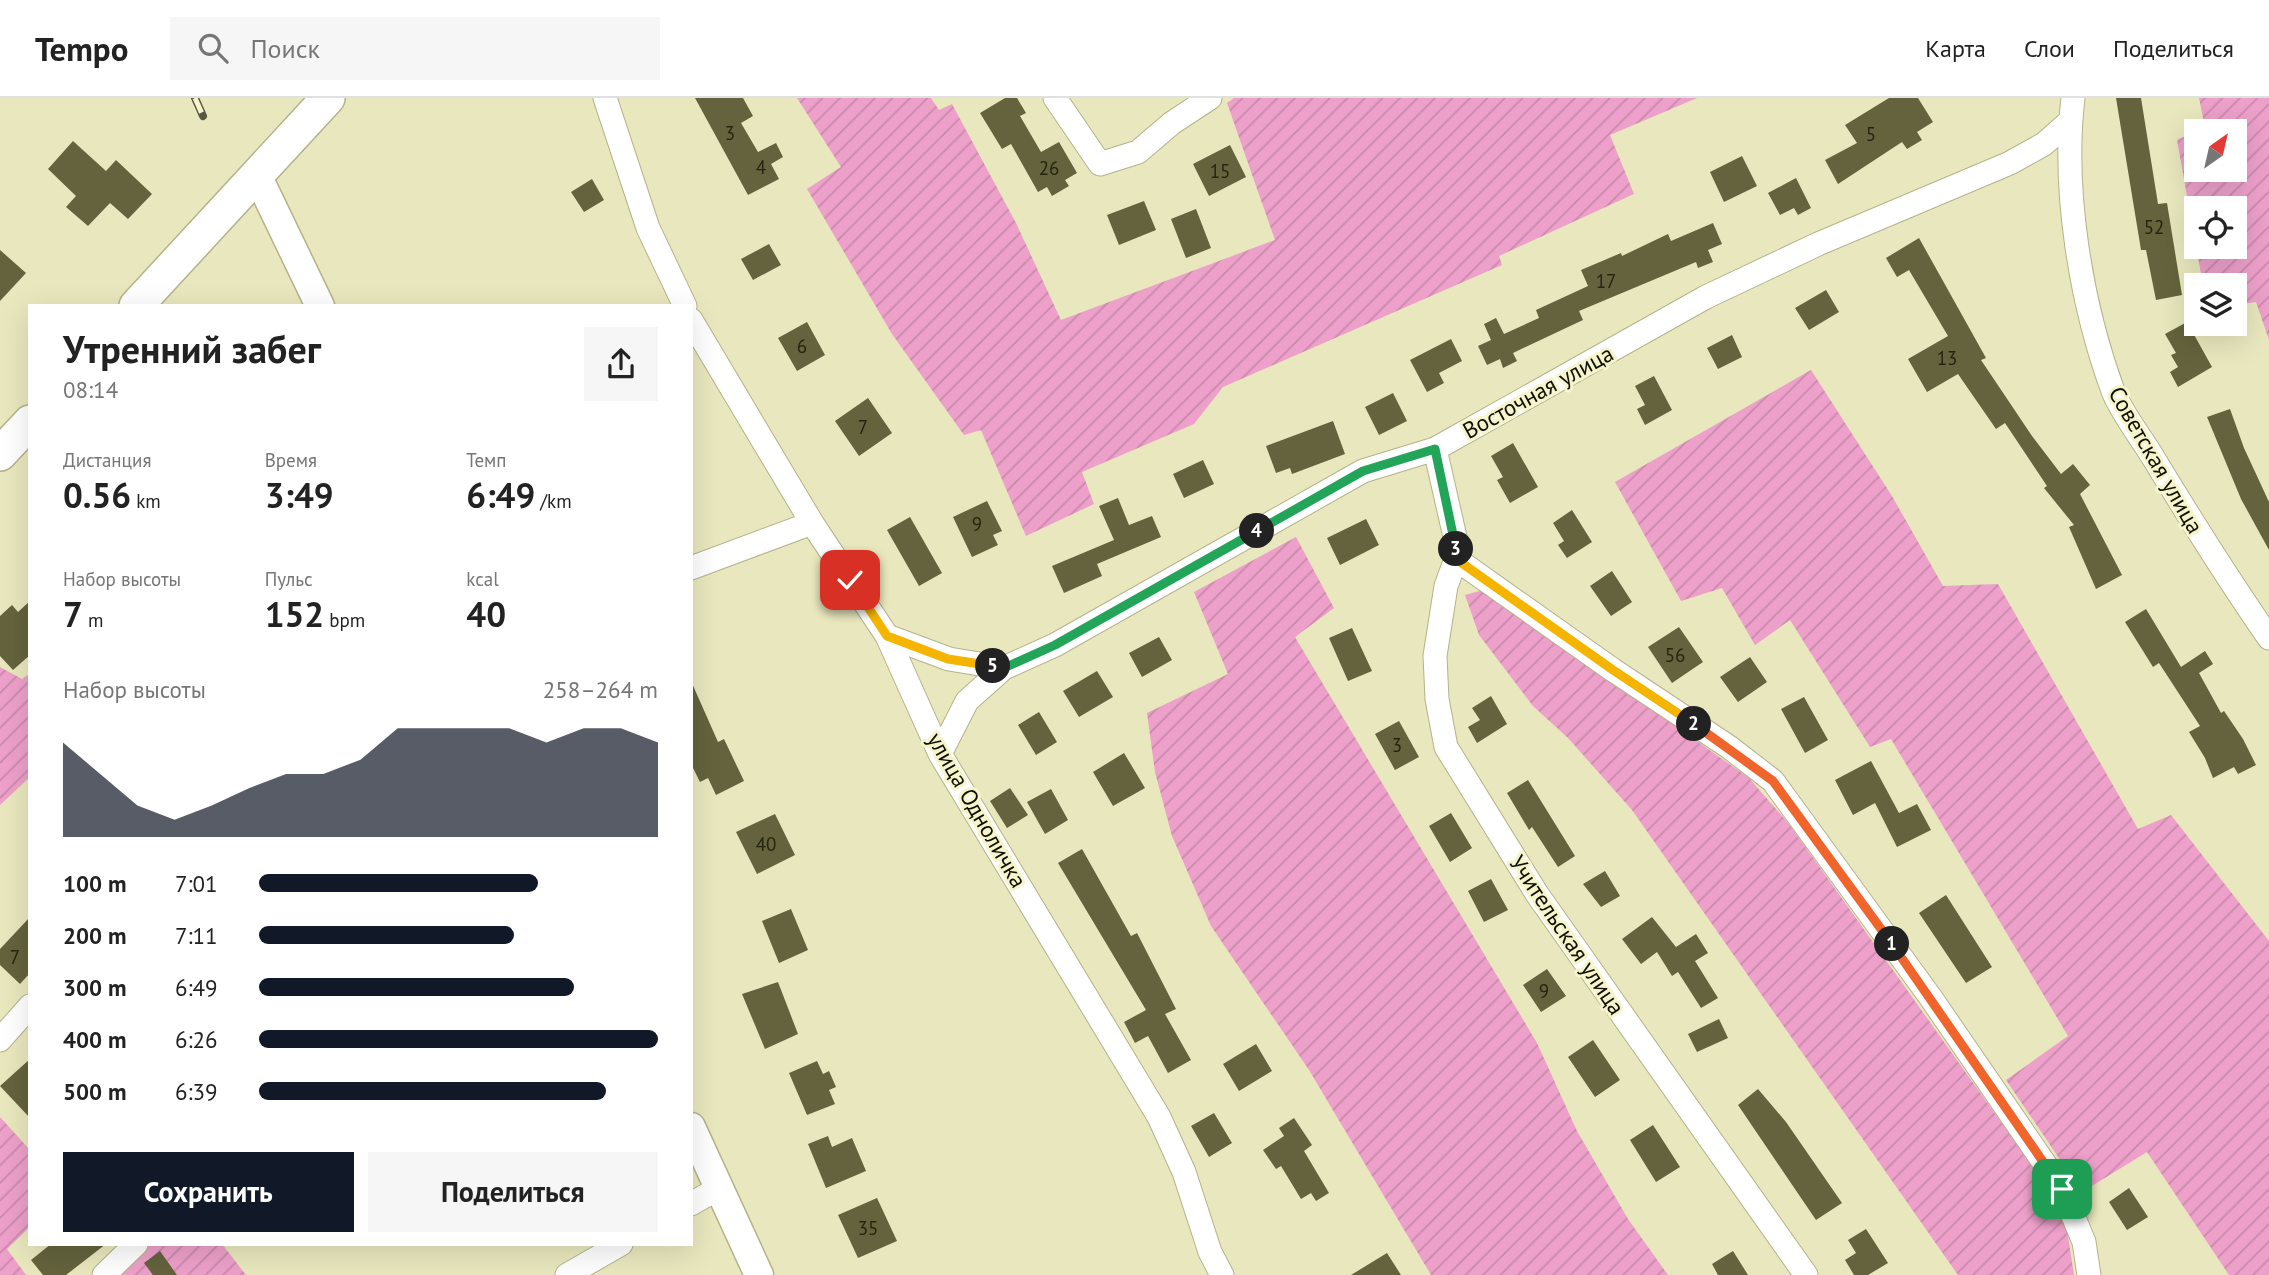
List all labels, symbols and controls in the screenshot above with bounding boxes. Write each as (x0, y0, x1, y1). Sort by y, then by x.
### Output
search box (170, 17, 660, 80)
text: Tempo (35, 27, 128, 70)
icon: search (194, 29, 232, 67)
text: Поиск (250, 32, 320, 65)
text: Карта (1925, 33, 1986, 64)
text: Слои (2024, 33, 2075, 64)
text: Поделиться (2113, 33, 2234, 64)
north arrow (2184, 119, 2247, 182)
map controls (2184, 119, 2247, 336)
house number: 3 (725, 121, 735, 145)
house number: 5 (1866, 122, 1876, 146)
house number: 4 (756, 155, 766, 179)
house number: 26 (1039, 156, 1059, 180)
house number: 15 (1210, 159, 1230, 183)
button: locate (2184, 196, 2247, 259)
house number: 52 (2144, 215, 2164, 239)
house number: 17 (1596, 269, 1616, 293)
button: layers (2184, 273, 2247, 336)
text: Утренний забег (63, 324, 321, 373)
button: share (584, 327, 658, 401)
house number: 6 (797, 334, 807, 358)
street label: Восточная улица (1457, 338, 1618, 445)
house number: 13 (1937, 346, 1957, 370)
text: 08:14 (63, 375, 118, 404)
street label: Советская улица (2103, 381, 2210, 538)
house number: 7 (858, 415, 868, 439)
text: Дистанция (63, 448, 151, 472)
text: Время (265, 448, 317, 472)
text: Темп (466, 448, 507, 472)
text: 0.56 (63, 472, 131, 518)
text: 3:49 (265, 472, 334, 518)
text: 6:49 (466, 472, 535, 518)
text: km (131, 489, 161, 513)
text: /km (535, 489, 572, 513)
house number: 9 (972, 512, 982, 536)
pin: 4 (1240, 514, 1274, 548)
text: 4 (1251, 518, 1262, 542)
pin: 3 (1438, 532, 1474, 566)
text: 3 (1450, 536, 1461, 560)
pin (820, 550, 880, 610)
icon: check (831, 561, 869, 599)
text: Набор высоты (63, 567, 181, 591)
text: Пульс (265, 567, 313, 591)
text: kcal (466, 567, 499, 591)
text: 7 (63, 591, 83, 637)
text: 152 (265, 591, 324, 637)
text: 40 (466, 591, 506, 637)
text: m (83, 608, 103, 632)
text: bpm (324, 608, 365, 632)
house number: 56 (1665, 643, 1685, 667)
pin: 5 (976, 648, 1010, 684)
text: 5 (987, 653, 998, 677)
text: Набор высоты (63, 675, 206, 704)
text: 258–264 m (543, 675, 658, 704)
pin: 2 (1676, 706, 1712, 742)
text: 2 (1688, 711, 1699, 735)
street label: улица Одноличка (921, 727, 1034, 893)
house number: 3 (1392, 733, 1402, 757)
house number: 40 (756, 832, 776, 856)
street label: Учительская улица (1503, 849, 1632, 1020)
text: 100 m (63, 869, 126, 898)
text: 7:01 (175, 869, 218, 898)
text: 200 m (63, 921, 126, 950)
text: 7:11 (175, 921, 218, 950)
pin: 1 (1874, 926, 1910, 962)
text: 1 (1886, 931, 1897, 955)
house number: 7 (10, 945, 20, 969)
text: 300 m (63, 973, 126, 1002)
text: 6:49 (175, 973, 218, 1002)
house number: 9 (1539, 979, 1549, 1003)
text: 400 m (63, 1025, 126, 1054)
text: 6:26 (175, 1025, 218, 1054)
text: 500 m (63, 1077, 126, 1106)
text: 6:39 (175, 1077, 218, 1106)
button: Сохранить (63, 1152, 354, 1232)
button: Поделиться (368, 1152, 658, 1232)
pin (2032, 1159, 2092, 1219)
icon: arrive (2043, 1170, 2081, 1208)
house number: 35 (858, 1216, 878, 1240)

